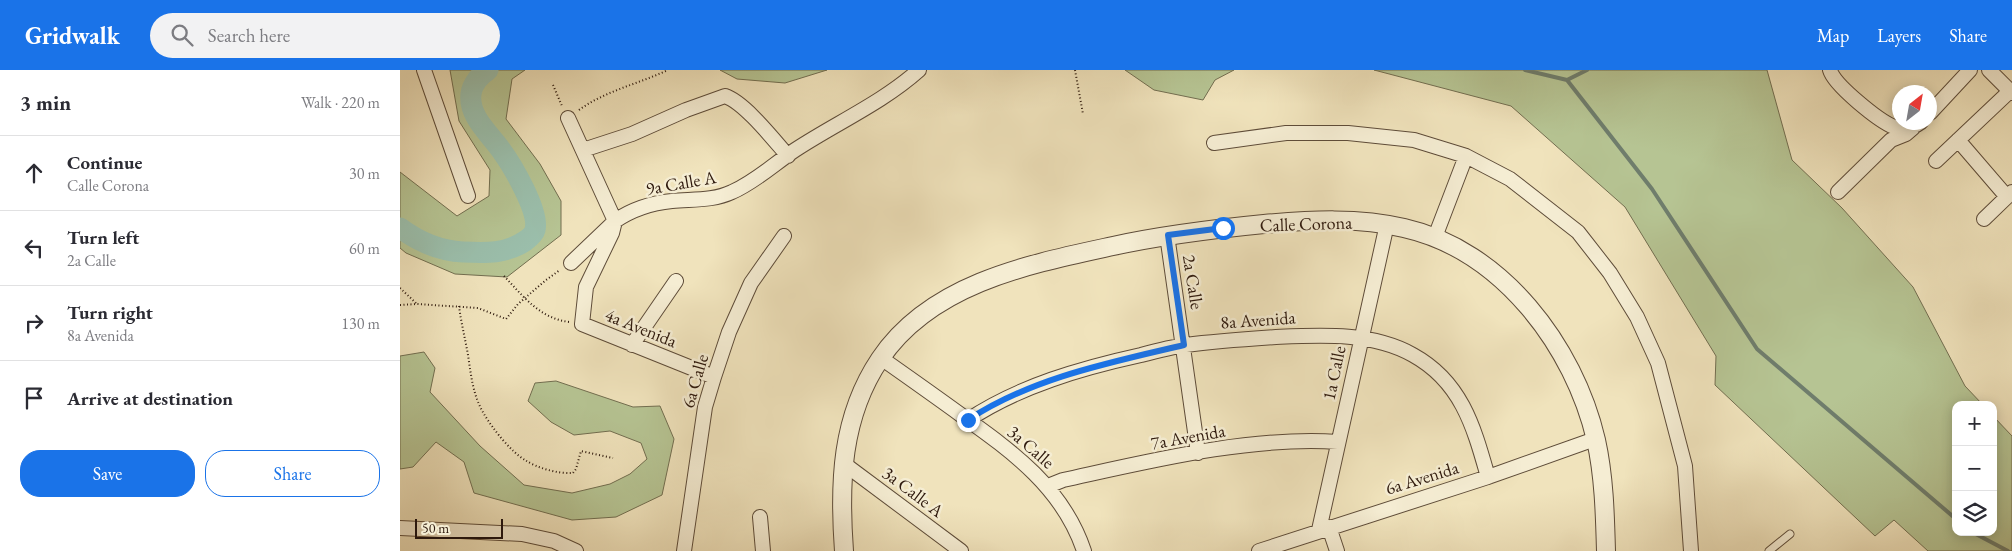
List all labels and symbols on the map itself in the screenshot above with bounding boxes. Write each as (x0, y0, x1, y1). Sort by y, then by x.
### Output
north arrow (1892, 85, 1937, 130)
street label: 9a Calle A (644, 165, 718, 200)
street label: Calle Corona (1259, 210, 1353, 237)
route start (1212, 217, 1235, 240)
street label: 2a Calle (1178, 253, 1209, 311)
street label: 4a Avenida (602, 303, 681, 353)
street label: 8a Avenida (1220, 305, 1297, 334)
street label: 1a Calle (1317, 344, 1350, 402)
street label: 6a Calle (676, 351, 713, 410)
route end (957, 409, 980, 432)
street label: 7a Avenida (1149, 419, 1228, 454)
street label: 3a Calle (1003, 420, 1060, 473)
street label: 6a Avenida (1382, 455, 1462, 500)
street label: 3a Calle A (878, 461, 949, 523)
scale bar (415, 516, 502, 539)

